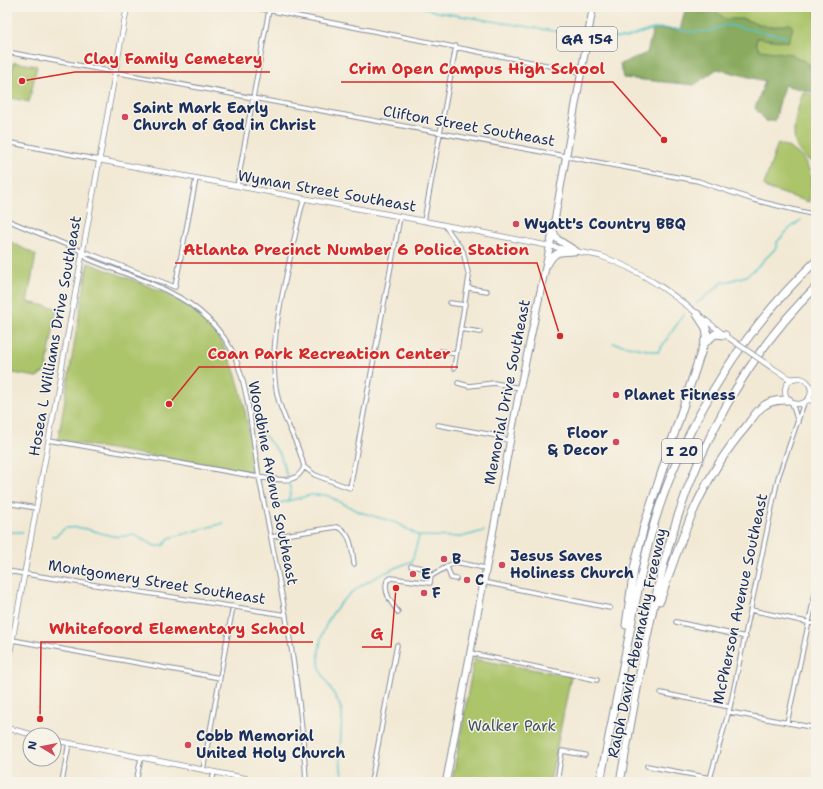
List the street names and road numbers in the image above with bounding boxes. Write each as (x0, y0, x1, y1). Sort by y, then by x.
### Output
road number: GA 154 (557, 27, 617, 51)
street label: Clifton Street Southeast (381, 101, 557, 151)
street label: Wyman Street Southeast (236, 165, 418, 217)
street label: Hosea L Williams Drive Southeast (24, 214, 86, 458)
street label: Memorial Drive Southeast (479, 298, 535, 486)
street label: Woodbine Avenue Southeast (243, 379, 303, 587)
road number: I 20 (662, 439, 702, 463)
street label: McPherson Avenue Southeast (708, 492, 772, 706)
street label: Ralph David Abernathy Freeway (603, 526, 671, 760)
street label: Montgomery Street Southeast (47, 555, 267, 609)

